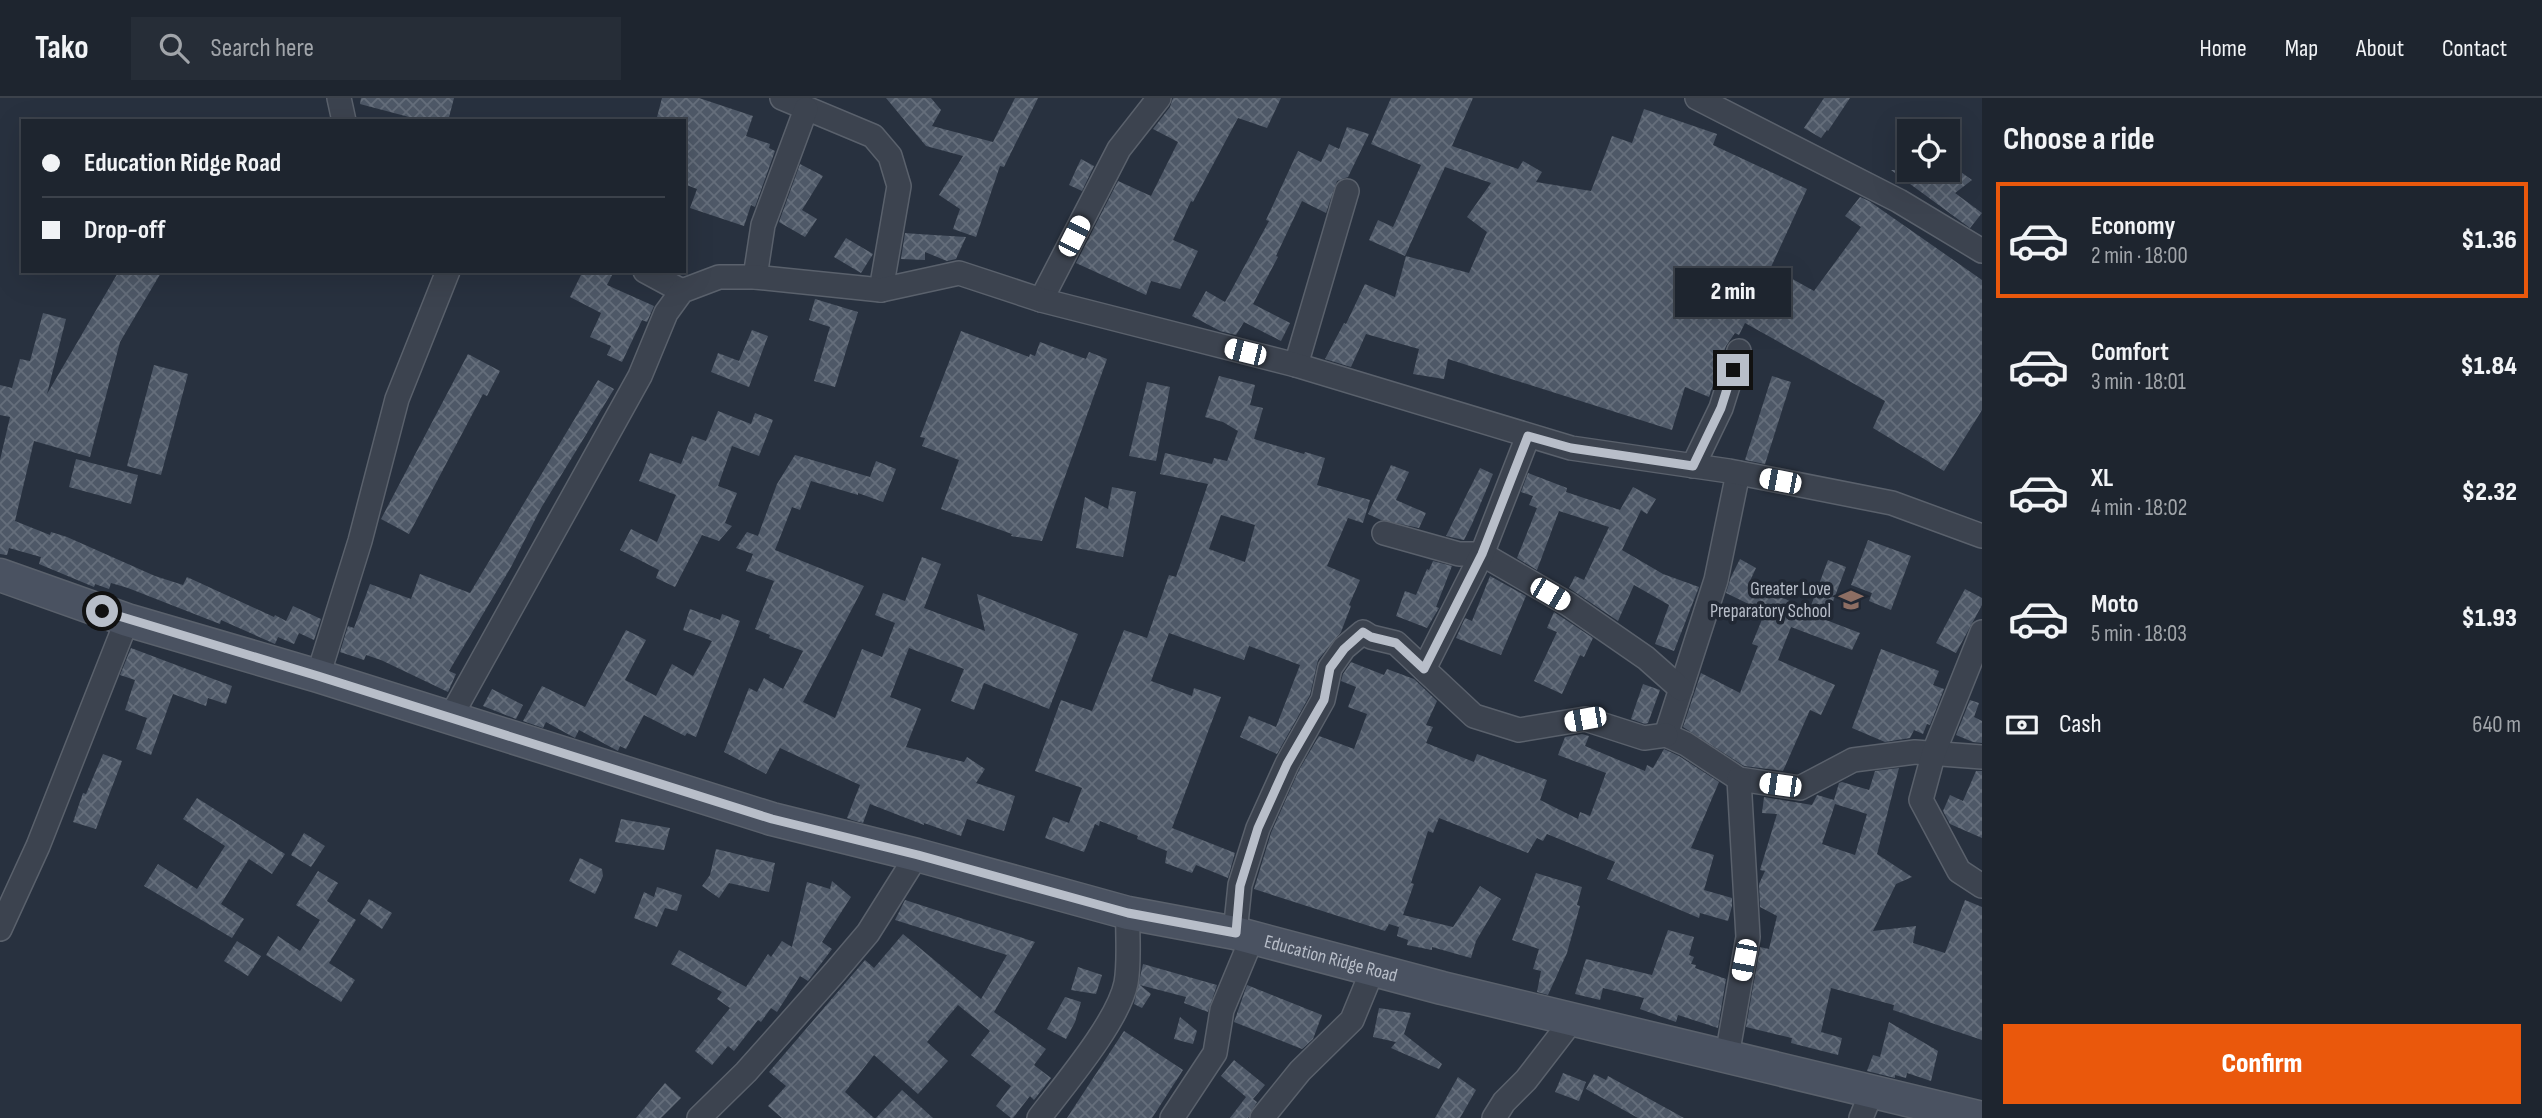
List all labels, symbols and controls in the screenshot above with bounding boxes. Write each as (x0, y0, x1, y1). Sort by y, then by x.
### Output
search box (131, 17, 621, 80)
text: Tako (35, 28, 89, 68)
icon: search (155, 29, 193, 67)
text: Search here (211, 33, 314, 64)
text: Home (2199, 34, 2247, 63)
text: Map (2285, 34, 2318, 63)
text: About (2356, 34, 2404, 63)
text: Contact (2442, 34, 2507, 63)
map controls (1897, 119, 1960, 182)
button: locate (1897, 119, 1960, 182)
text: Choose a ride (2003, 120, 2155, 159)
text: Education Ridge Road (84, 148, 281, 179)
icon: car (2007, 209, 2070, 272)
text: Economy (2091, 211, 2175, 242)
car (1056, 213, 1093, 259)
text: Drop-off (84, 215, 165, 246)
text: $1.36 (2461, 225, 2517, 256)
text: 2 min · 18:00 (2091, 242, 2188, 270)
callout: 2 min (1675, 268, 1791, 317)
text: 2 min (1711, 278, 1755, 306)
icon: car (2007, 335, 2070, 398)
car (1223, 337, 1268, 367)
text: Comfort (2091, 337, 2169, 368)
text: $1.84 (2460, 351, 2517, 382)
route end (1717, 354, 1749, 386)
text: 3 min · 18:01 (2091, 368, 2186, 396)
icon: car (2007, 461, 2070, 524)
text: XL (2091, 463, 2113, 494)
car (1758, 467, 1803, 495)
text: $2.32 (2462, 477, 2517, 508)
text: 4 min · 18:02 (2091, 494, 2187, 522)
car (1527, 574, 1574, 614)
place label: Greater Love Preparatory School (1710, 578, 1831, 623)
school or university icon: Greater Love Preparatory School (1837, 586, 1865, 614)
icon: car (2007, 587, 2070, 650)
text: Moto (2091, 589, 2139, 620)
route start (86, 595, 118, 627)
text: $1.93 (2462, 603, 2517, 634)
text: 5 min · 18:03 (2091, 620, 2187, 648)
car (1563, 705, 1608, 733)
icon: cash (2003, 706, 2041, 744)
text: Cash (2059, 709, 2102, 740)
text: 640 m (2472, 711, 2521, 739)
car (1758, 772, 1803, 798)
street label: Education Ridge Road (1262, 930, 1400, 987)
car (1730, 937, 1759, 983)
button: Confirm (2003, 1024, 2521, 1104)

